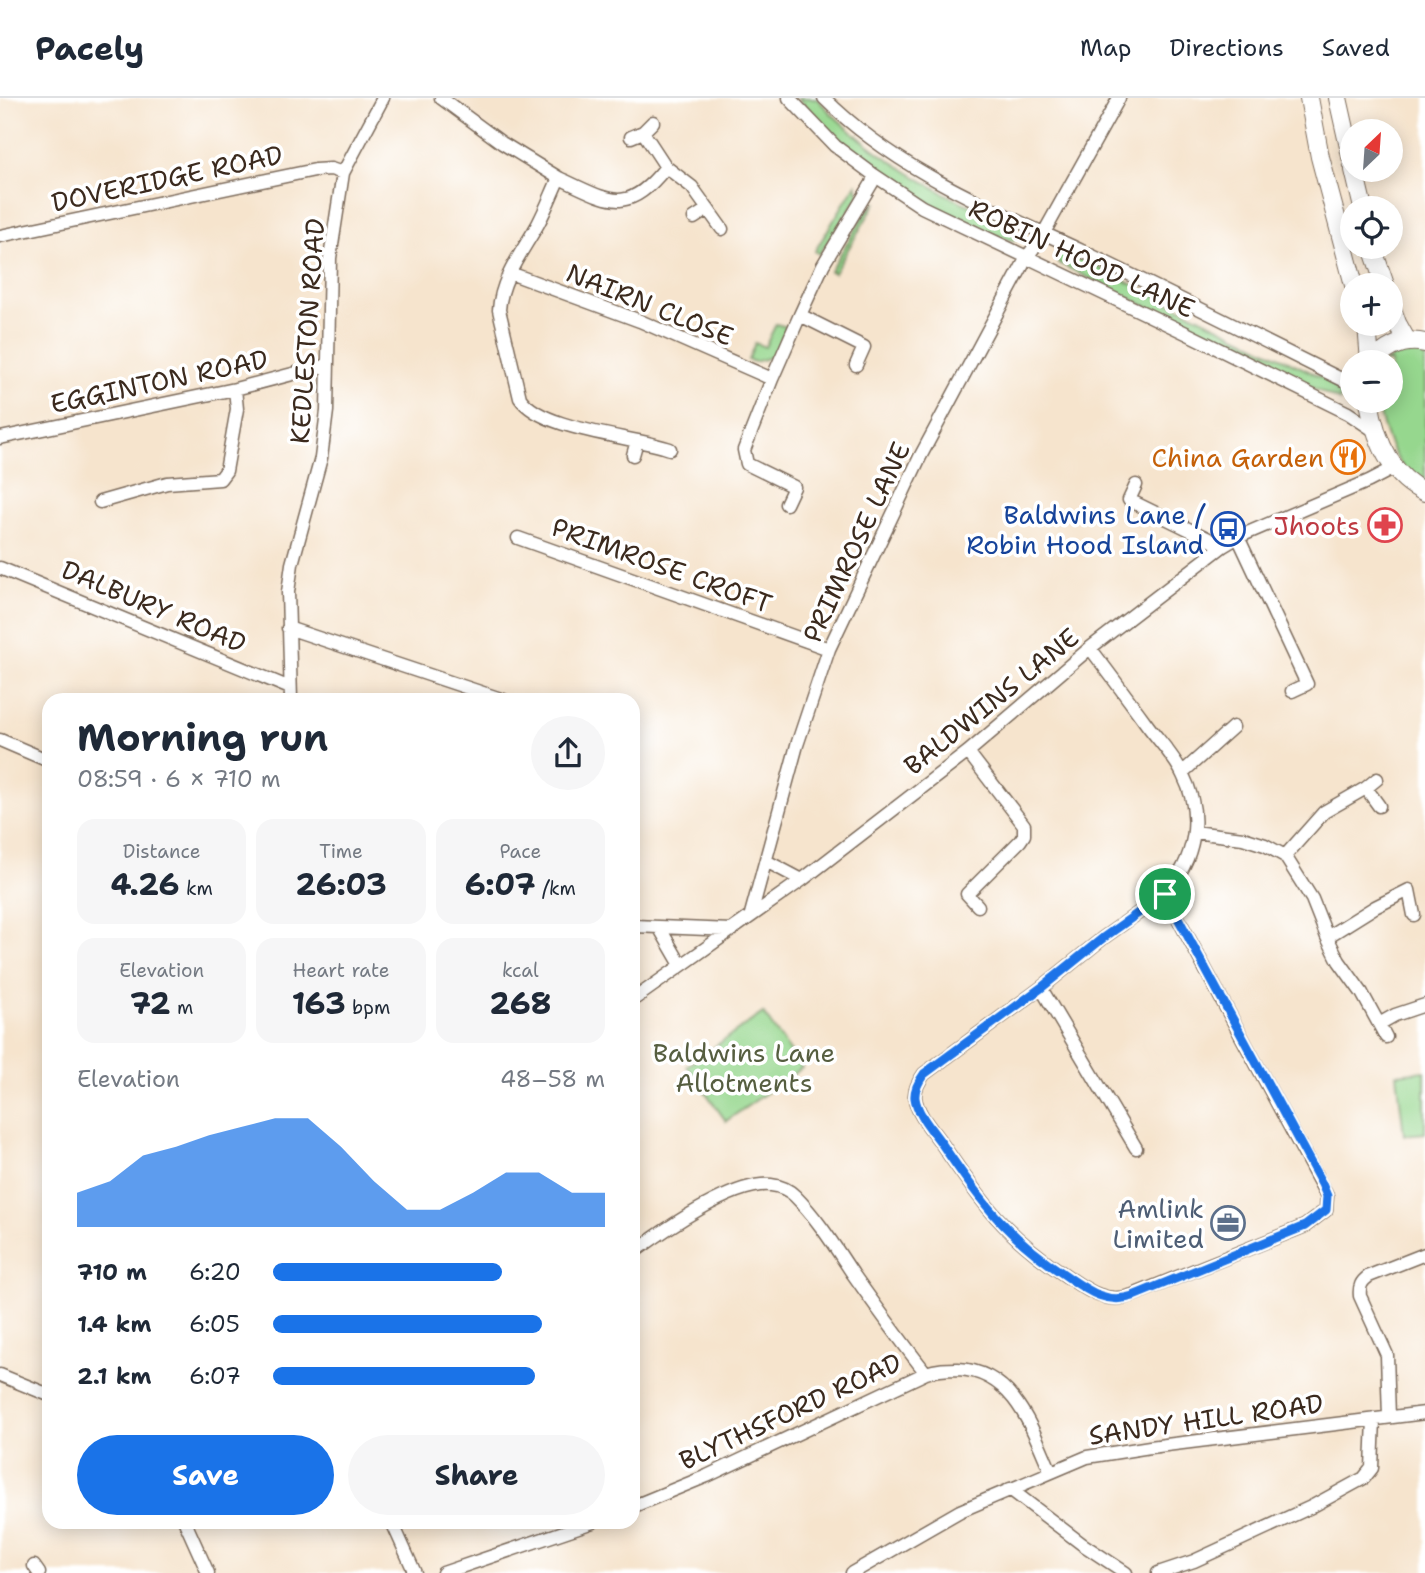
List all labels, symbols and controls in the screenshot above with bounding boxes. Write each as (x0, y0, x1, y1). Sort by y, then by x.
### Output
text: Pacely (35, 26, 144, 71)
text: Map (1080, 32, 1131, 64)
text: Directions (1169, 32, 1284, 64)
text: Saved (1322, 32, 1390, 64)
north arrow (1340, 119, 1404, 182)
map controls (1340, 119, 1403, 413)
street label: DOVERIDGE ROAD (48, 136, 286, 220)
street label: ROBIN HOOD LANE (963, 190, 1201, 326)
button: locate (1340, 196, 1403, 259)
street label: KEDLESTON ROAD (282, 217, 332, 445)
street label: NAIRN CLOSE (561, 255, 739, 353)
button: + (1340, 273, 1403, 336)
street label: EGGINTON ROAD (47, 341, 271, 421)
button: − (1340, 350, 1403, 413)
street label: PRIMROSE LANE (794, 436, 918, 648)
restaurant icon: China Garden (1329, 438, 1367, 476)
place label: China Garden (1151, 440, 1324, 475)
place label: Baldwins Lane / Robin Hood Island (966, 497, 1206, 562)
pharmacy icon: Jhoots (1366, 506, 1404, 544)
place label: Jhoots (1273, 508, 1360, 543)
street label: PRIMROSE CROFT (547, 509, 777, 621)
bus stop icon: Baldwins Lane / Robin Hood Island (1209, 510, 1247, 548)
street label: DALBURY ROAD (56, 551, 252, 661)
street label: BALDWINS LANE (896, 620, 1086, 782)
text: Morning run (77, 712, 328, 763)
button: share (531, 716, 605, 790)
text: 08:59 · 6 × 710 m (77, 764, 281, 794)
text: Distance (123, 839, 201, 864)
text: Time (319, 839, 363, 864)
text: Pace (499, 839, 541, 864)
text: 4.26 (110, 864, 180, 905)
text: 26:03 (295, 864, 387, 905)
text: 6:07 (465, 864, 536, 905)
pin (1135, 864, 1195, 924)
icon: arrive (1146, 875, 1184, 913)
text: km (180, 876, 213, 901)
text: /km (536, 876, 576, 901)
text: Elevation (119, 958, 204, 983)
text: Heart rate (293, 958, 389, 983)
text: kcal (502, 958, 539, 983)
text: 72 (130, 983, 170, 1024)
text: 163 (292, 983, 346, 1024)
text: 268 (489, 983, 551, 1024)
text: m (170, 995, 193, 1020)
text: bpm (346, 995, 390, 1020)
park label: Baldwins Lane Allotments (653, 1035, 835, 1100)
text: Elevation (77, 1064, 180, 1094)
text: 48–58 m (500, 1064, 605, 1094)
place label: Amlink Limited (1113, 1191, 1204, 1256)
office icon: Amlink Limited (1209, 1204, 1247, 1242)
text: 710 m (77, 1257, 147, 1287)
text: 6:20 (189, 1257, 241, 1287)
text: 1.4 km (77, 1309, 151, 1339)
text: 6:05 (189, 1309, 240, 1339)
street label: BLYTHSFORD ROAD (673, 1344, 907, 1478)
text: 2.1 km (77, 1361, 151, 1391)
text: 6:07 (189, 1361, 241, 1391)
street label: SANDY HILL ROAD (1087, 1385, 1325, 1453)
button: Save (77, 1435, 334, 1515)
button: Share (348, 1435, 605, 1515)

